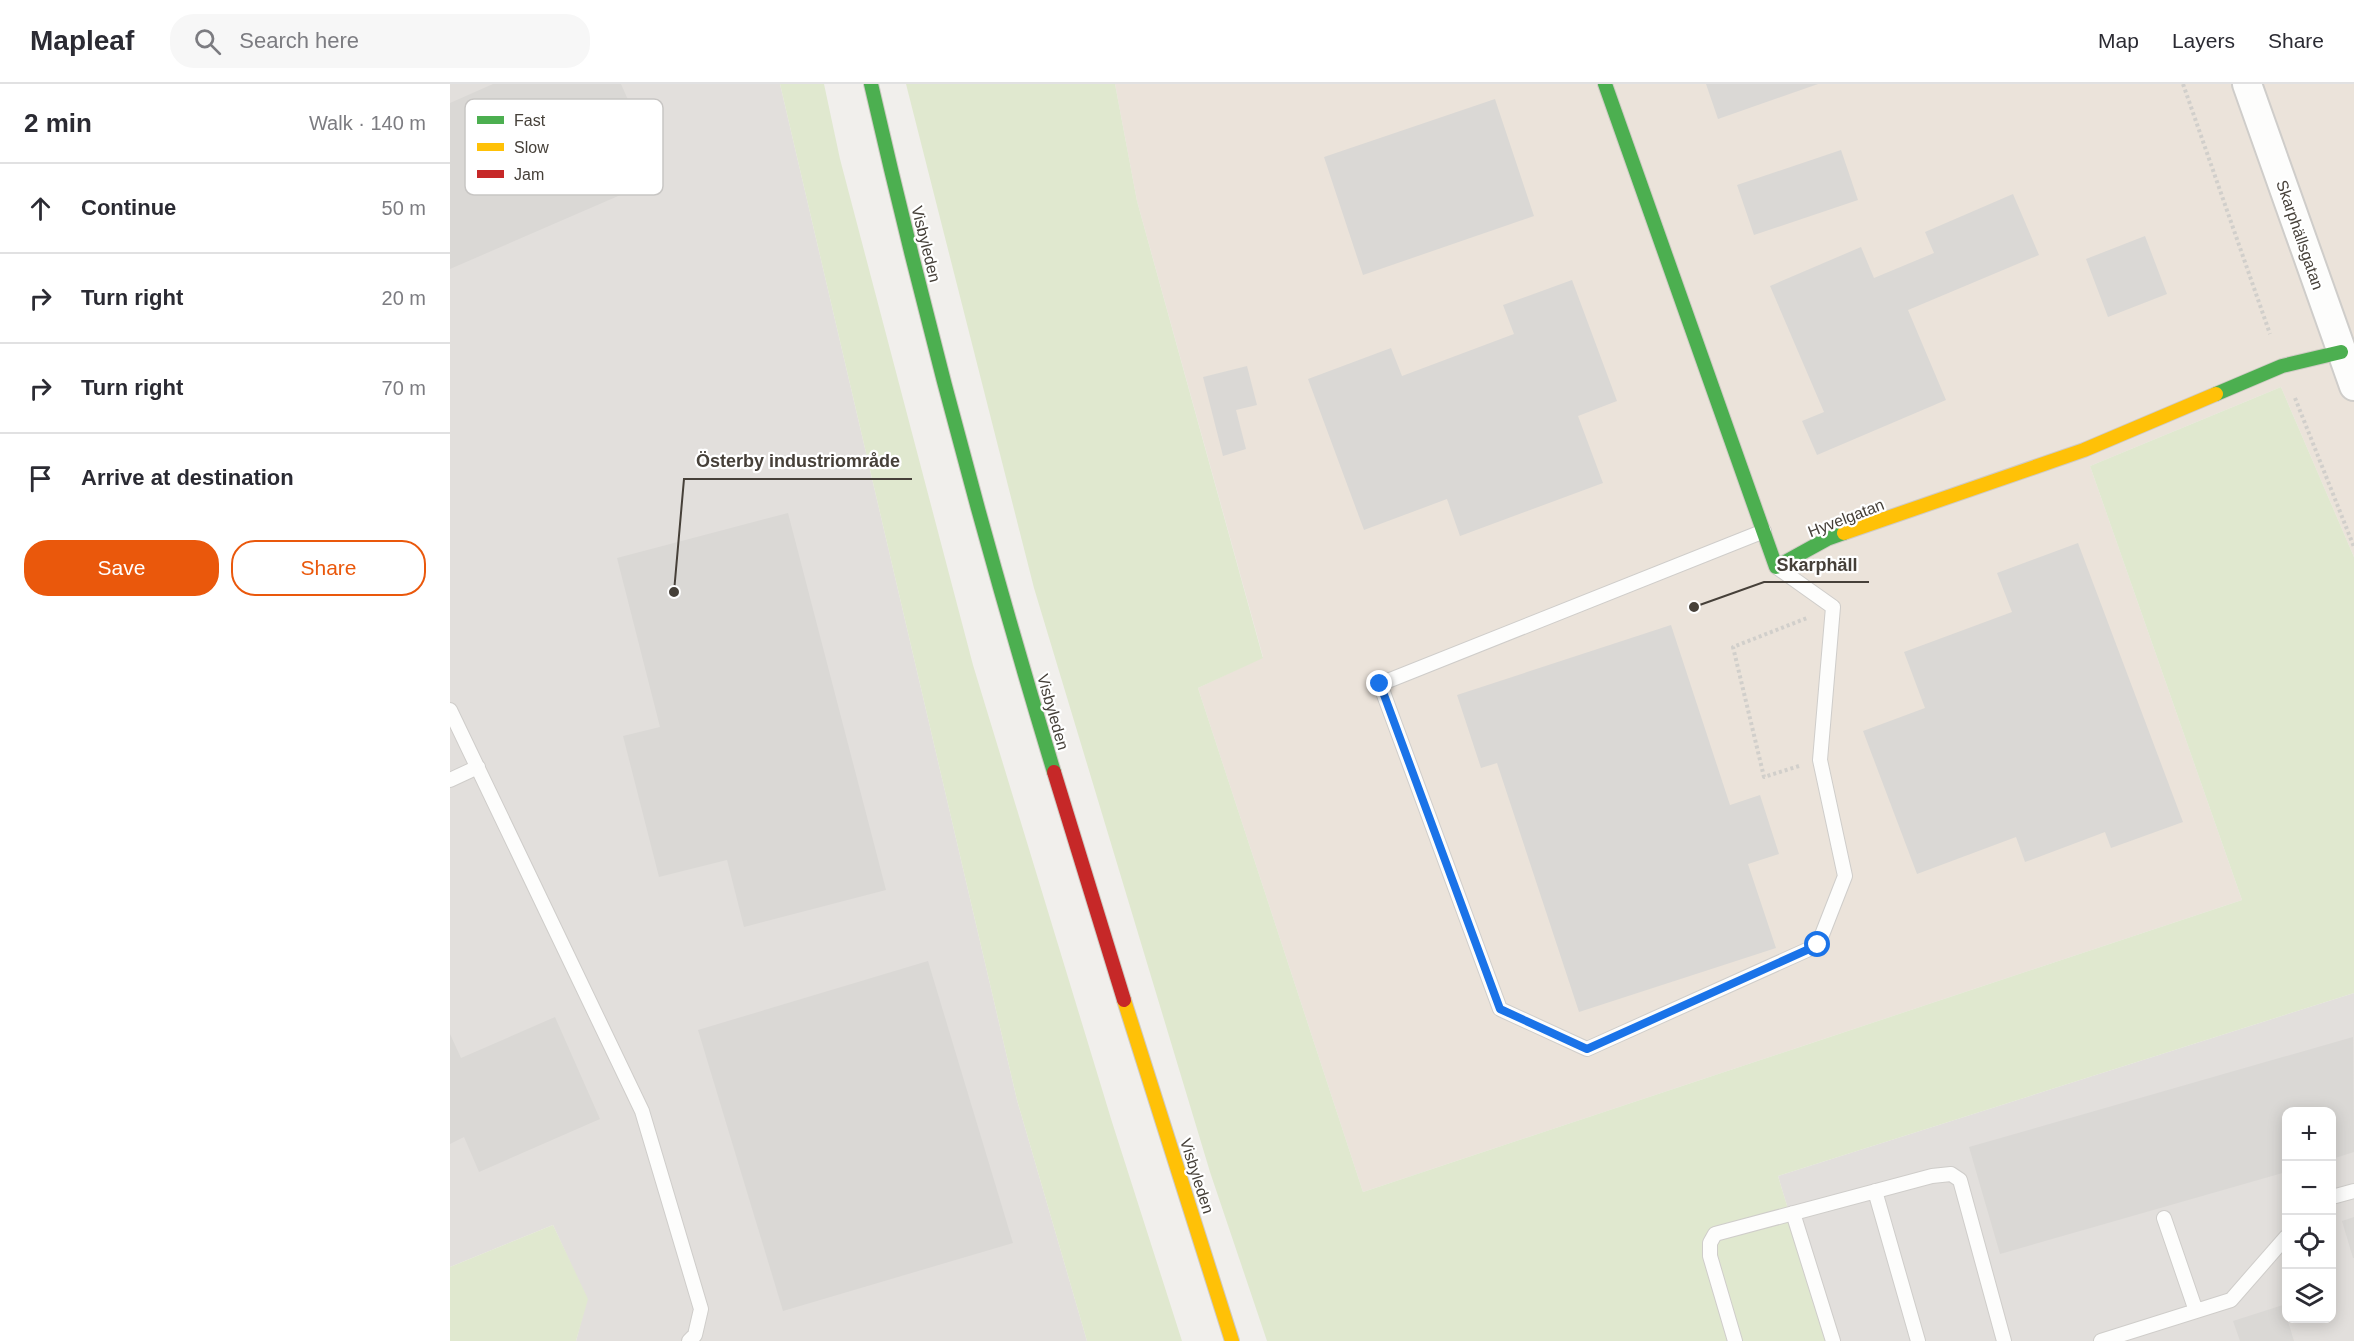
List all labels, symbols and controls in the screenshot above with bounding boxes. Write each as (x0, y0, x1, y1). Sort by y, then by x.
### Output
search box (170, 14, 590, 68)
text: Mapleaf (30, 25, 134, 56)
icon: search (191, 25, 224, 58)
text: Search here (239, 28, 359, 53)
text: Map (2098, 29, 2139, 52)
text: Layers (2172, 29, 2235, 52)
text: Share (2268, 29, 2324, 52)
legend (465, 99, 663, 195)
text: 2 min (24, 108, 92, 138)
text: Walk · 140 m (309, 112, 426, 134)
text: Fast (514, 112, 546, 129)
text: Slow (514, 139, 549, 156)
text: Jam (514, 166, 544, 183)
street label: Skarphällsgatan (2273, 178, 2327, 292)
icon: ahead (24, 192, 57, 225)
text: Continue (81, 195, 176, 220)
text: 50 m (382, 197, 426, 219)
street label: Visbyleden (908, 204, 944, 284)
icon: right (24, 282, 57, 315)
text: Turn right (81, 285, 183, 310)
text: 20 m (382, 287, 426, 309)
icon: right (24, 372, 57, 405)
text: Turn right (81, 375, 183, 400)
text: 70 m (382, 377, 426, 399)
callout: Österby industriområde (684, 443, 912, 479)
text: Österby industriområde (696, 451, 900, 471)
icon: arrive (24, 462, 57, 495)
text: Arrive at destination (81, 465, 294, 490)
street label: Hyvelgatan (1806, 496, 1886, 540)
button: Save (24, 540, 219, 596)
button: Share (231, 540, 426, 596)
callout: Skarphäll (1764, 546, 1869, 582)
text: Skarphäll (1776, 555, 1858, 575)
route end (1366, 670, 1392, 696)
street label: Visbyleden (1034, 672, 1072, 752)
route start (1804, 931, 1830, 957)
map controls (2282, 1107, 2336, 1323)
button: + (2282, 1107, 2336, 1161)
street label: Visbyleden (1177, 1136, 1217, 1216)
button: − (2282, 1161, 2336, 1215)
button: locate (2282, 1215, 2336, 1269)
button: layers (2282, 1269, 2336, 1323)

